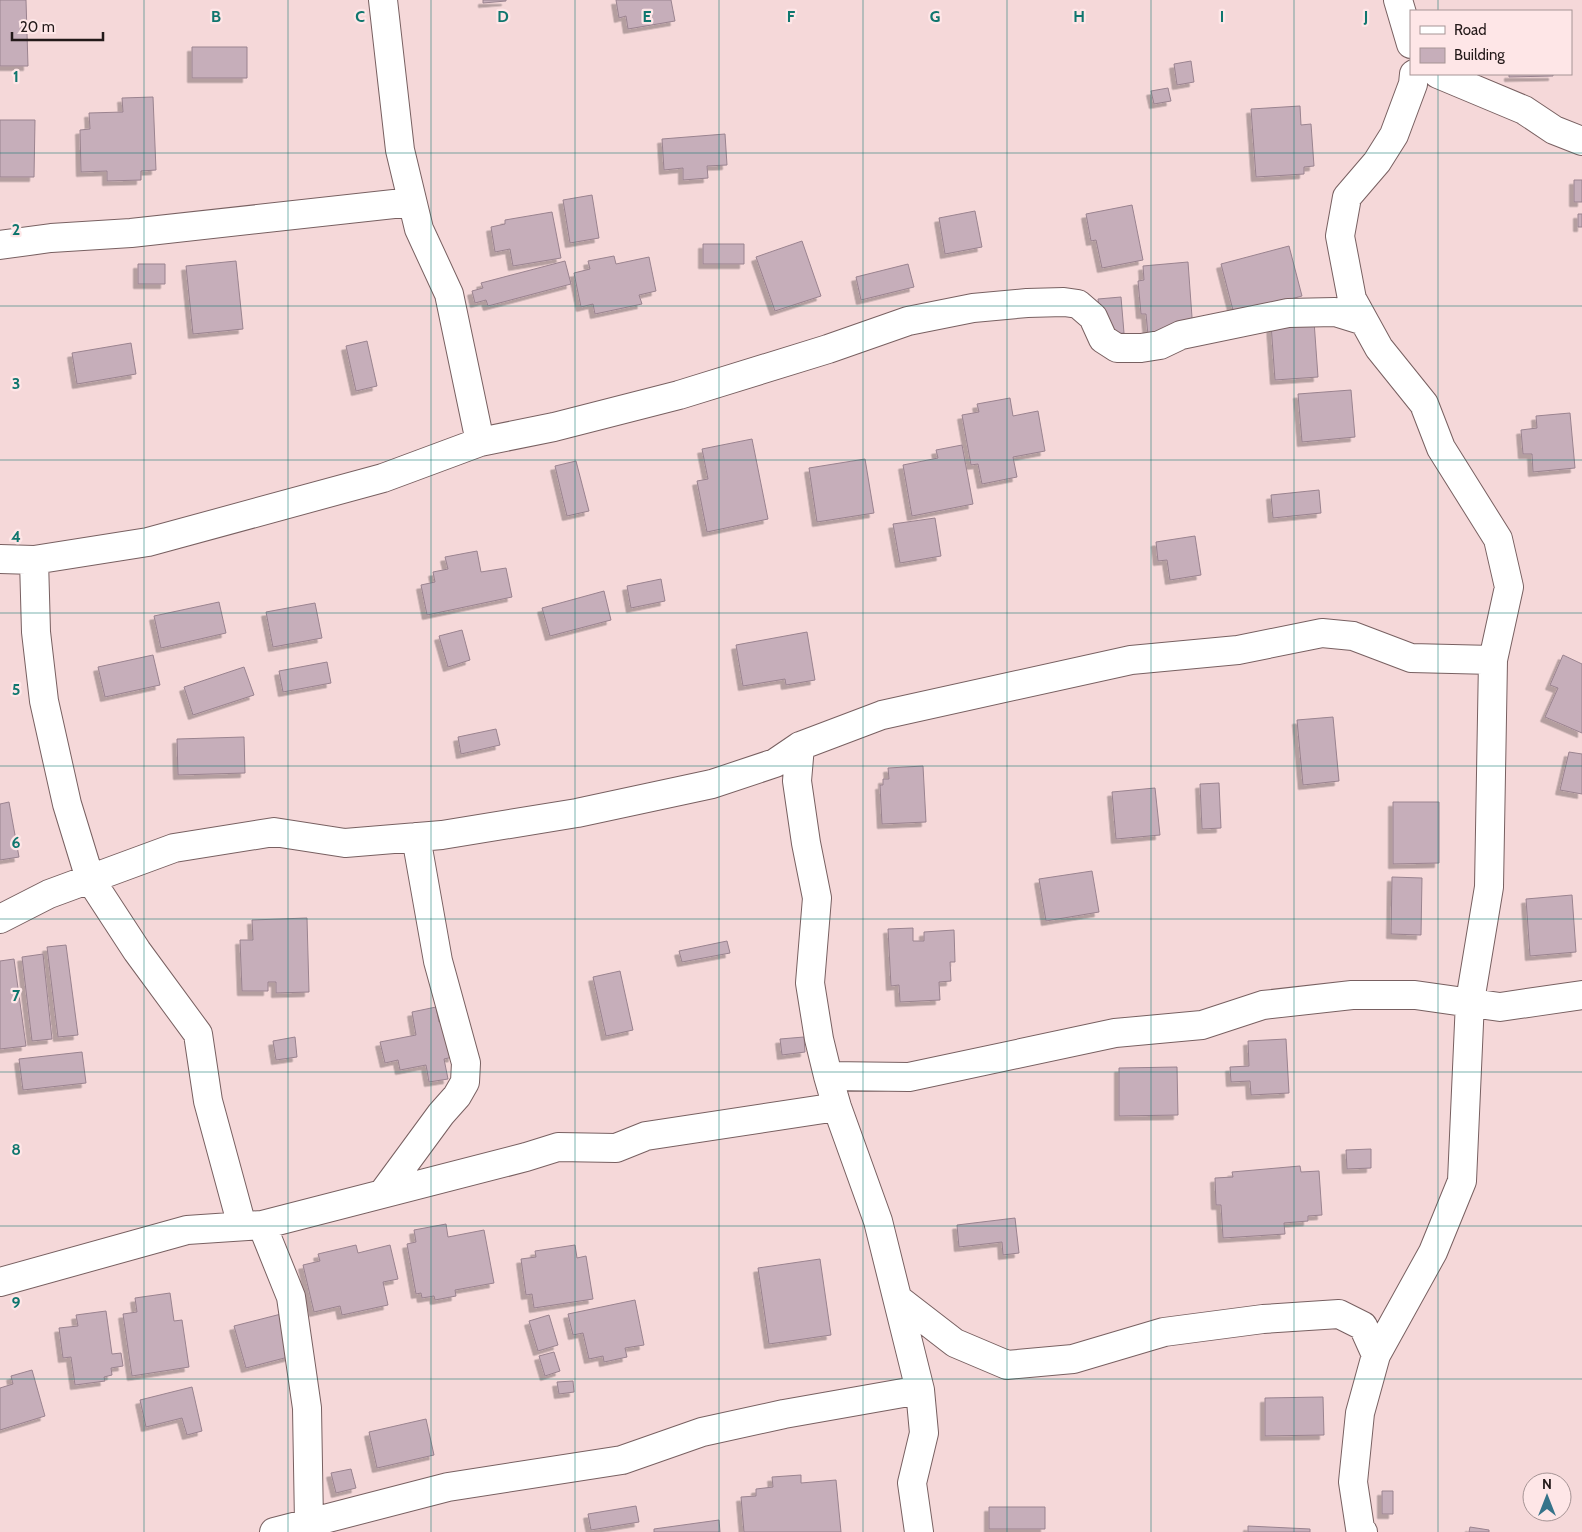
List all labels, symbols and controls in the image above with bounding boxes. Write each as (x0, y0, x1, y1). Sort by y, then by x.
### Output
text: B (211, 7, 221, 26)
text: C (355, 7, 365, 26)
text: D (497, 7, 509, 26)
text: E (642, 7, 652, 26)
text: F (787, 7, 796, 26)
text: G (930, 7, 940, 26)
text: H (1073, 7, 1085, 26)
text: I (1220, 7, 1224, 26)
text: J (1363, 7, 1368, 26)
scale bar (12, 10, 104, 42)
legend (1410, 10, 1572, 75)
text: 20 m (20, 18, 55, 36)
text: Road (1454, 21, 1487, 39)
text: Building (1454, 46, 1505, 64)
text: 1 (13, 67, 19, 86)
text: 2 (12, 220, 20, 239)
text: 3 (12, 374, 20, 393)
text: 4 (11, 527, 21, 546)
text: 5 (12, 680, 20, 699)
text: 6 (12, 833, 21, 852)
text: 7 (12, 986, 21, 1005)
text: 8 (11, 1140, 21, 1159)
text: 9 (12, 1293, 21, 1312)
north arrow (1522, 1472, 1572, 1522)
text: N (1542, 1475, 1552, 1493)

